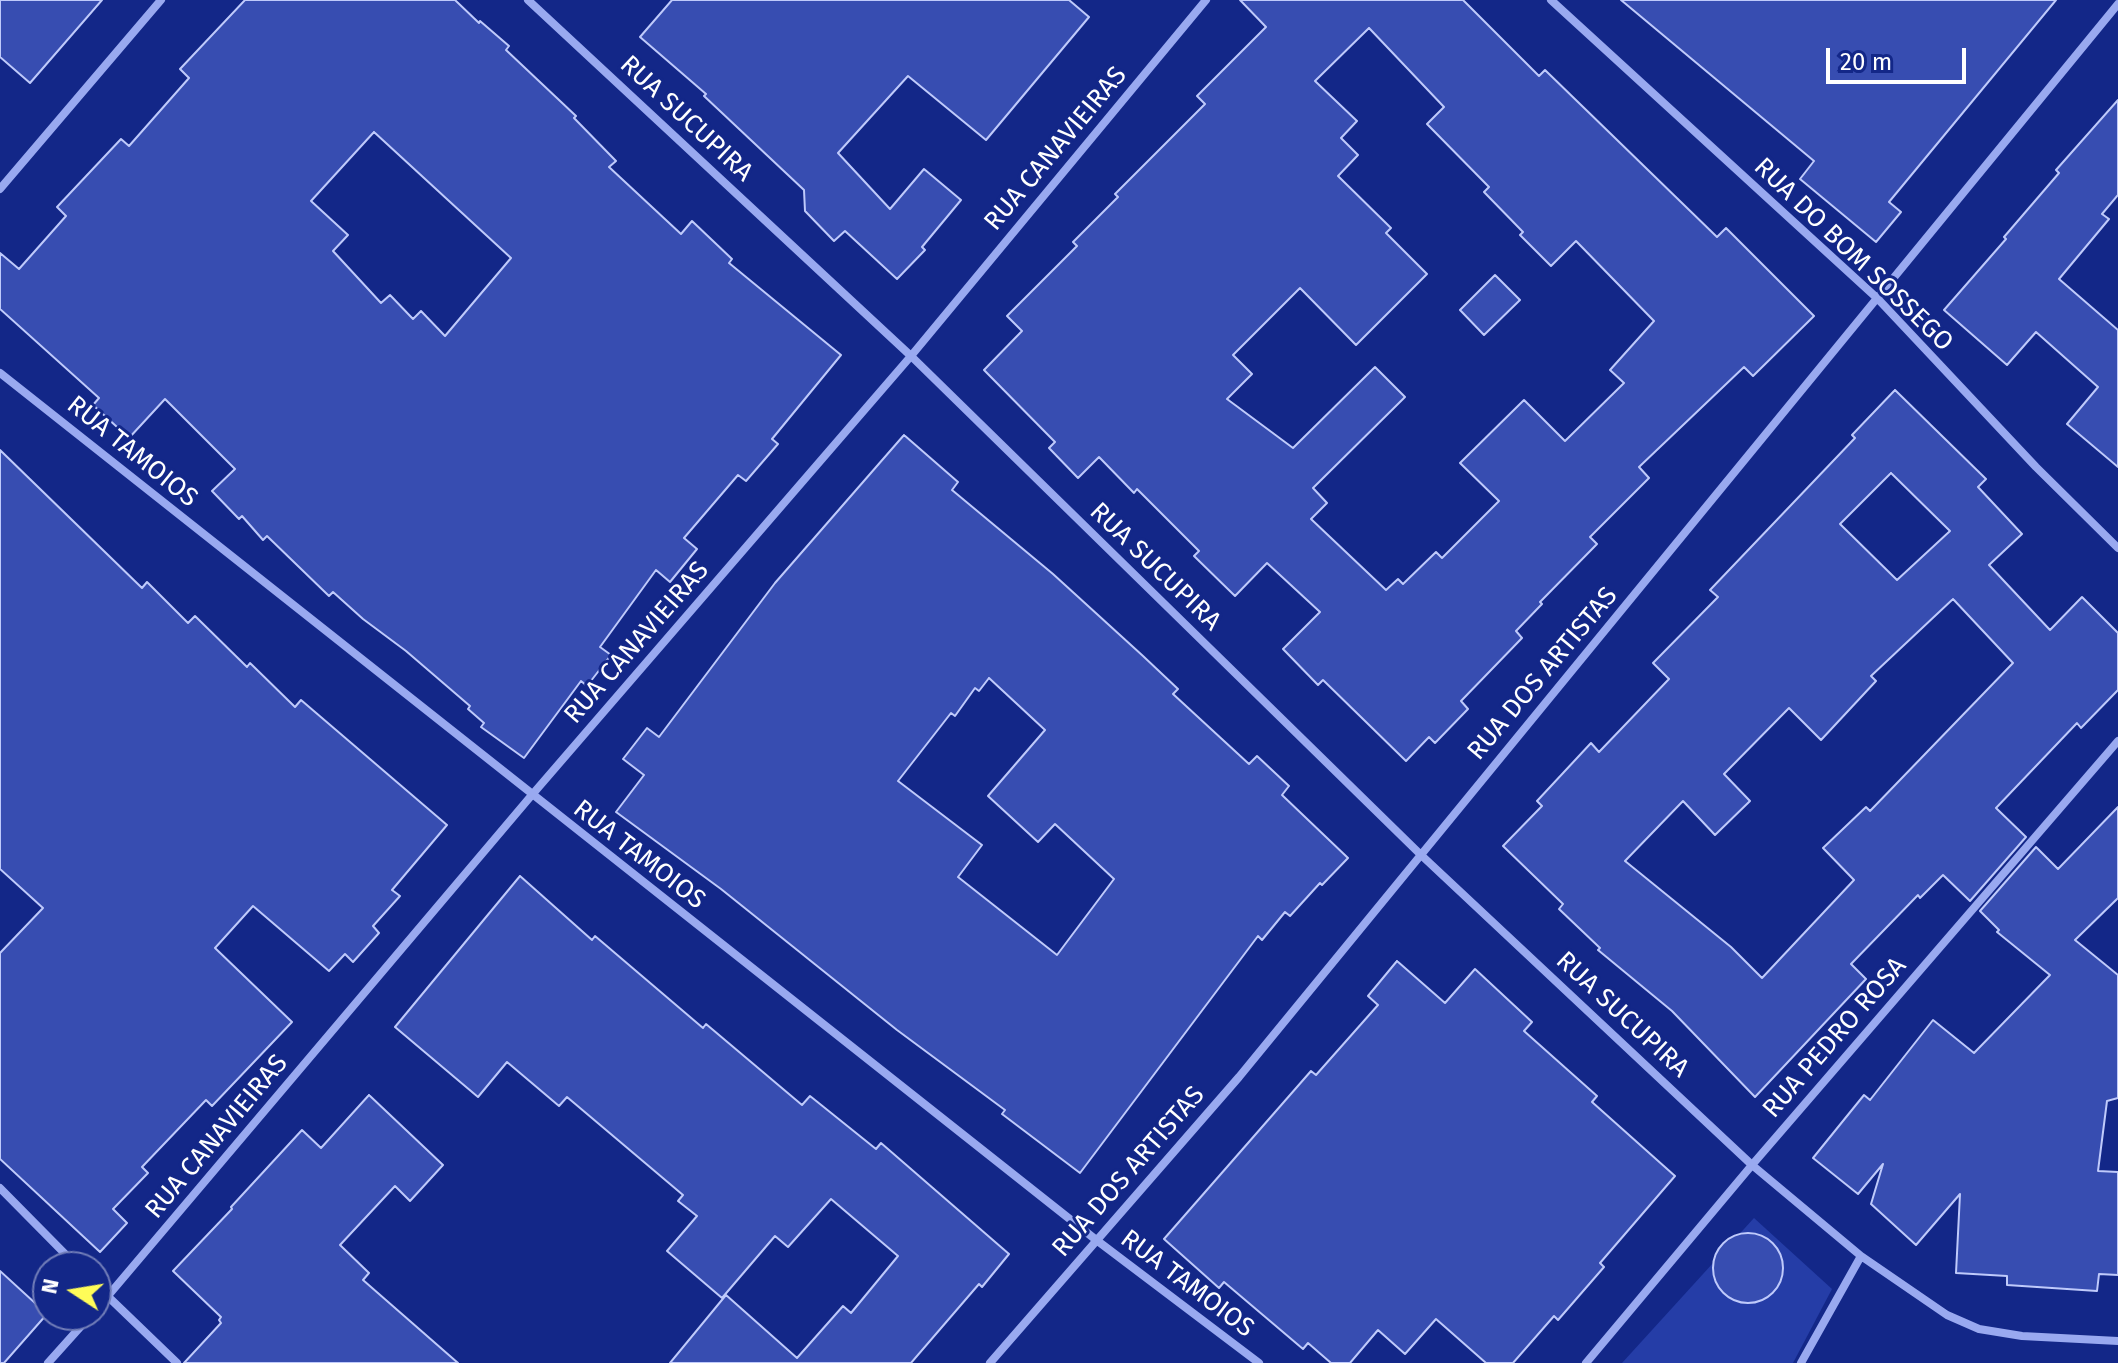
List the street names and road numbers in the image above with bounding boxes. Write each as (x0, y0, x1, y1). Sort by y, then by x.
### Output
street label: RUA SUCUPIRA (613, 49, 759, 189)
street label: RUA CANAVIEIRAS (978, 61, 1134, 237)
street label: RUA DO BOM SOSSEGO (1747, 152, 1959, 358)
street label: RUA TAMOIOS (60, 390, 204, 514)
street label: RUA SUCUPIRA (1083, 497, 1227, 637)
street label: RUA CANAVIEIRAS (558, 556, 716, 730)
street label: RUA DOS ARTISTAS (1462, 581, 1624, 767)
street label: RUA TAMOIOS (567, 794, 711, 916)
street label: RUA SUCUPIRA (1549, 945, 1695, 1085)
street label: RUA PEDRO ROSA (1757, 951, 1913, 1125)
street label: RUA CANAVIEIRAS (139, 1049, 295, 1225)
street label: RUA DOS ARTISTAS (1046, 1080, 1212, 1264)
street label: RUA TAMOIOS (1114, 1224, 1260, 1344)

